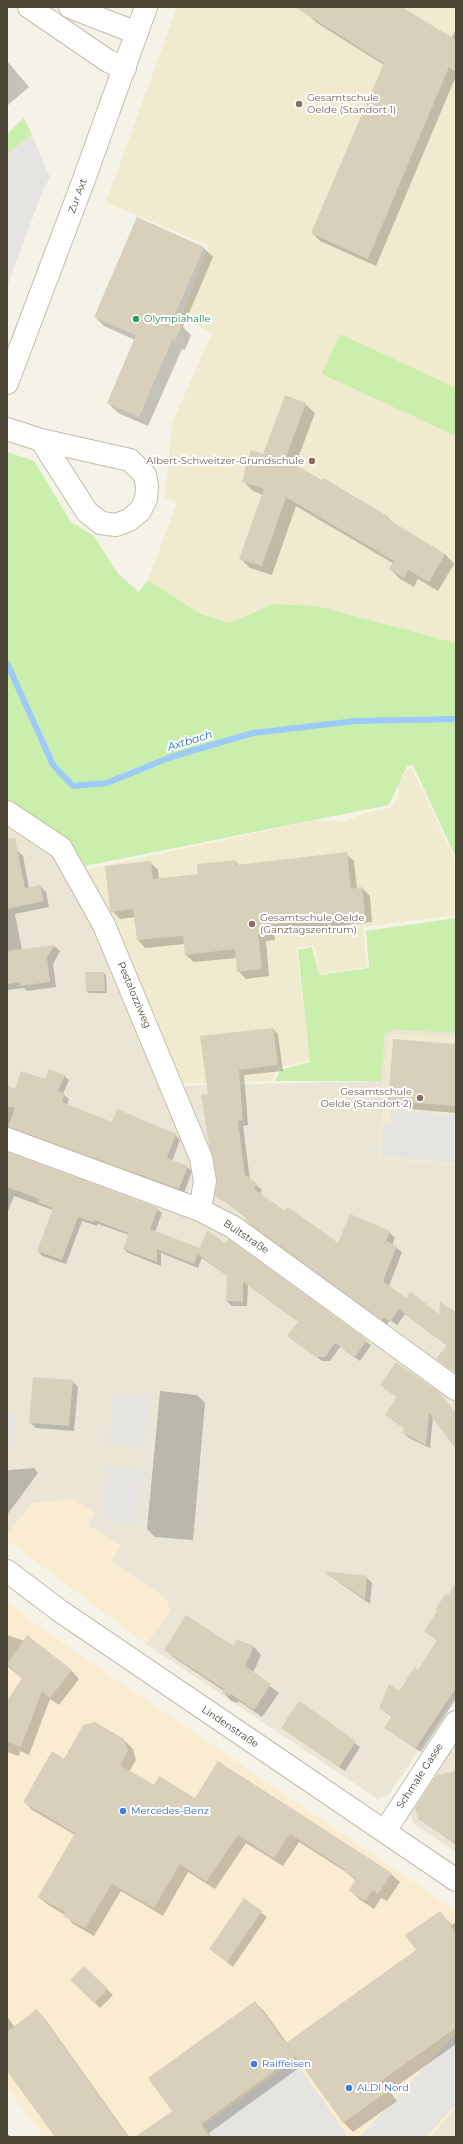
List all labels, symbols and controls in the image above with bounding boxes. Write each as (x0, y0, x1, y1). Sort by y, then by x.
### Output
place label: Gesamtschule Oelde (Standort 1) (307, 92, 396, 116)
marker: Gesamtschule Oelde (Standort 1) (294, 99, 304, 109)
street label: Zur Axt (66, 177, 90, 215)
place label: Olympiahalle (144, 313, 211, 325)
marker: Olympiahalle (131, 314, 141, 324)
place label: Albert-Schweitzer-Grundschule (146, 455, 304, 467)
marker: Albert-Schweitzer-Grundschule (307, 456, 317, 466)
water label: Axtbach (166, 728, 214, 754)
place label: Gesamtschule Oelde (Ganztagszentrum) (260, 912, 364, 936)
marker: Gesamtschule Oelde (Ganztagszentrum) (247, 919, 257, 929)
street label: Pestalozziweg (115, 960, 153, 1030)
place label: Gesamtschule Oelde (Standort 2) (321, 1086, 412, 1110)
marker: Gesamtschule Oelde (Standort 2) (415, 1093, 425, 1103)
street label: Bultstraße (221, 1217, 271, 1257)
street label: Lindenstraße (199, 1704, 261, 1750)
street label: Schmale Gasse (394, 1741, 446, 1811)
place label: Mercedes-Benz (131, 1805, 209, 1817)
marker: Mercedes-Benz (118, 1806, 128, 1816)
place label: Raiffeisen (262, 2058, 311, 2070)
marker: Raiffeisen (249, 2059, 259, 2069)
place label: ALDI Nord (357, 2082, 409, 2094)
marker: ALDI Nord (344, 2083, 354, 2093)

